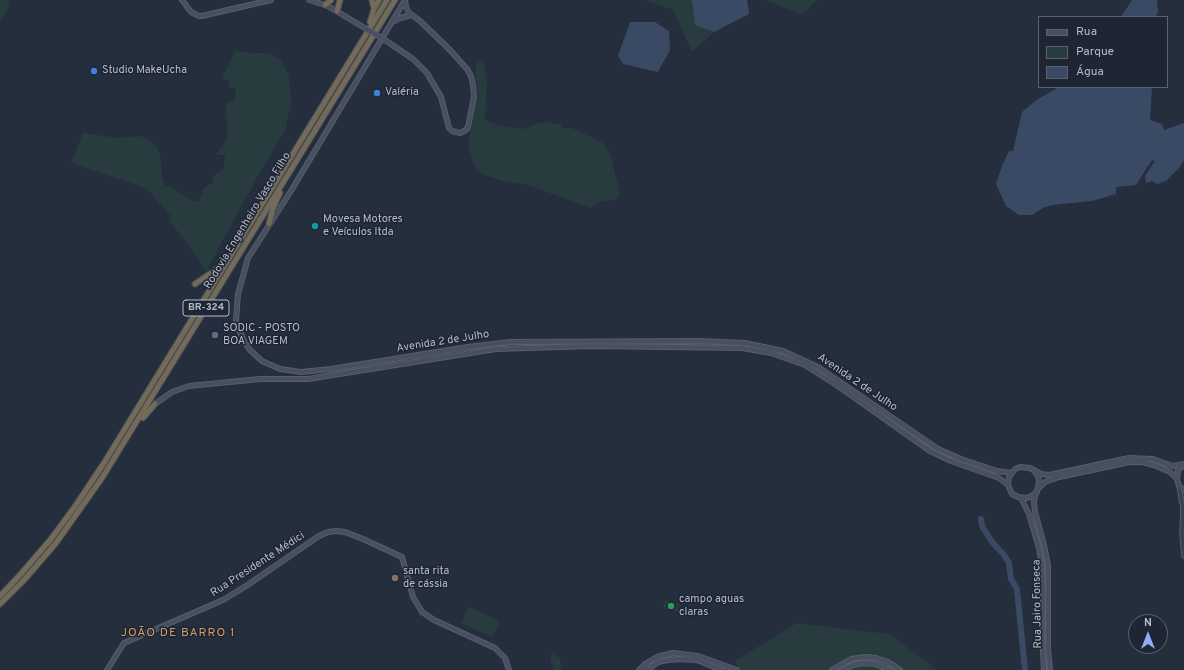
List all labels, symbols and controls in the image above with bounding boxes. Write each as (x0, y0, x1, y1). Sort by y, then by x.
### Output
legend (1038, 16, 1168, 88)
text: Rua (1076, 24, 1097, 40)
text: Parque (1076, 44, 1114, 60)
place label: Studio MakeUcha (102, 64, 187, 78)
text: Água (1076, 64, 1104, 80)
marker: Studio MakeUcha (89, 66, 99, 76)
place label: Valéria (385, 86, 419, 100)
marker: Valéria (372, 88, 382, 98)
street label: Rodovia Engenheiro Vasco Filho (202, 150, 294, 292)
place label: Movesa Motores e Veículos ltda (323, 213, 403, 239)
marker: Movesa Motores e Veículos ltda (310, 221, 320, 231)
road number: BR-324 (183, 300, 229, 316)
place label: SODIC - POSTO BOA VIAGEM (223, 322, 300, 348)
street label: Avenida 2 de Julho (396, 328, 490, 356)
marker: SODIC - POSTO BOA VIAGEM (210, 330, 220, 340)
street label: Avenida 2 de Julho (814, 351, 900, 415)
street label: Rua Presidente Médici (209, 530, 307, 600)
street label: Rua Jairo Fonseca (1031, 559, 1045, 649)
place label: santa rita de cássia (403, 565, 449, 591)
marker: santa rita de cássia (390, 573, 400, 583)
place label: campo aguas claras (679, 593, 744, 619)
marker: campo aguas claras (666, 601, 676, 611)
north arrow (1128, 614, 1168, 654)
text: N (1144, 616, 1152, 630)
district label: JOÃO DE BARRO 1 (121, 627, 235, 641)

